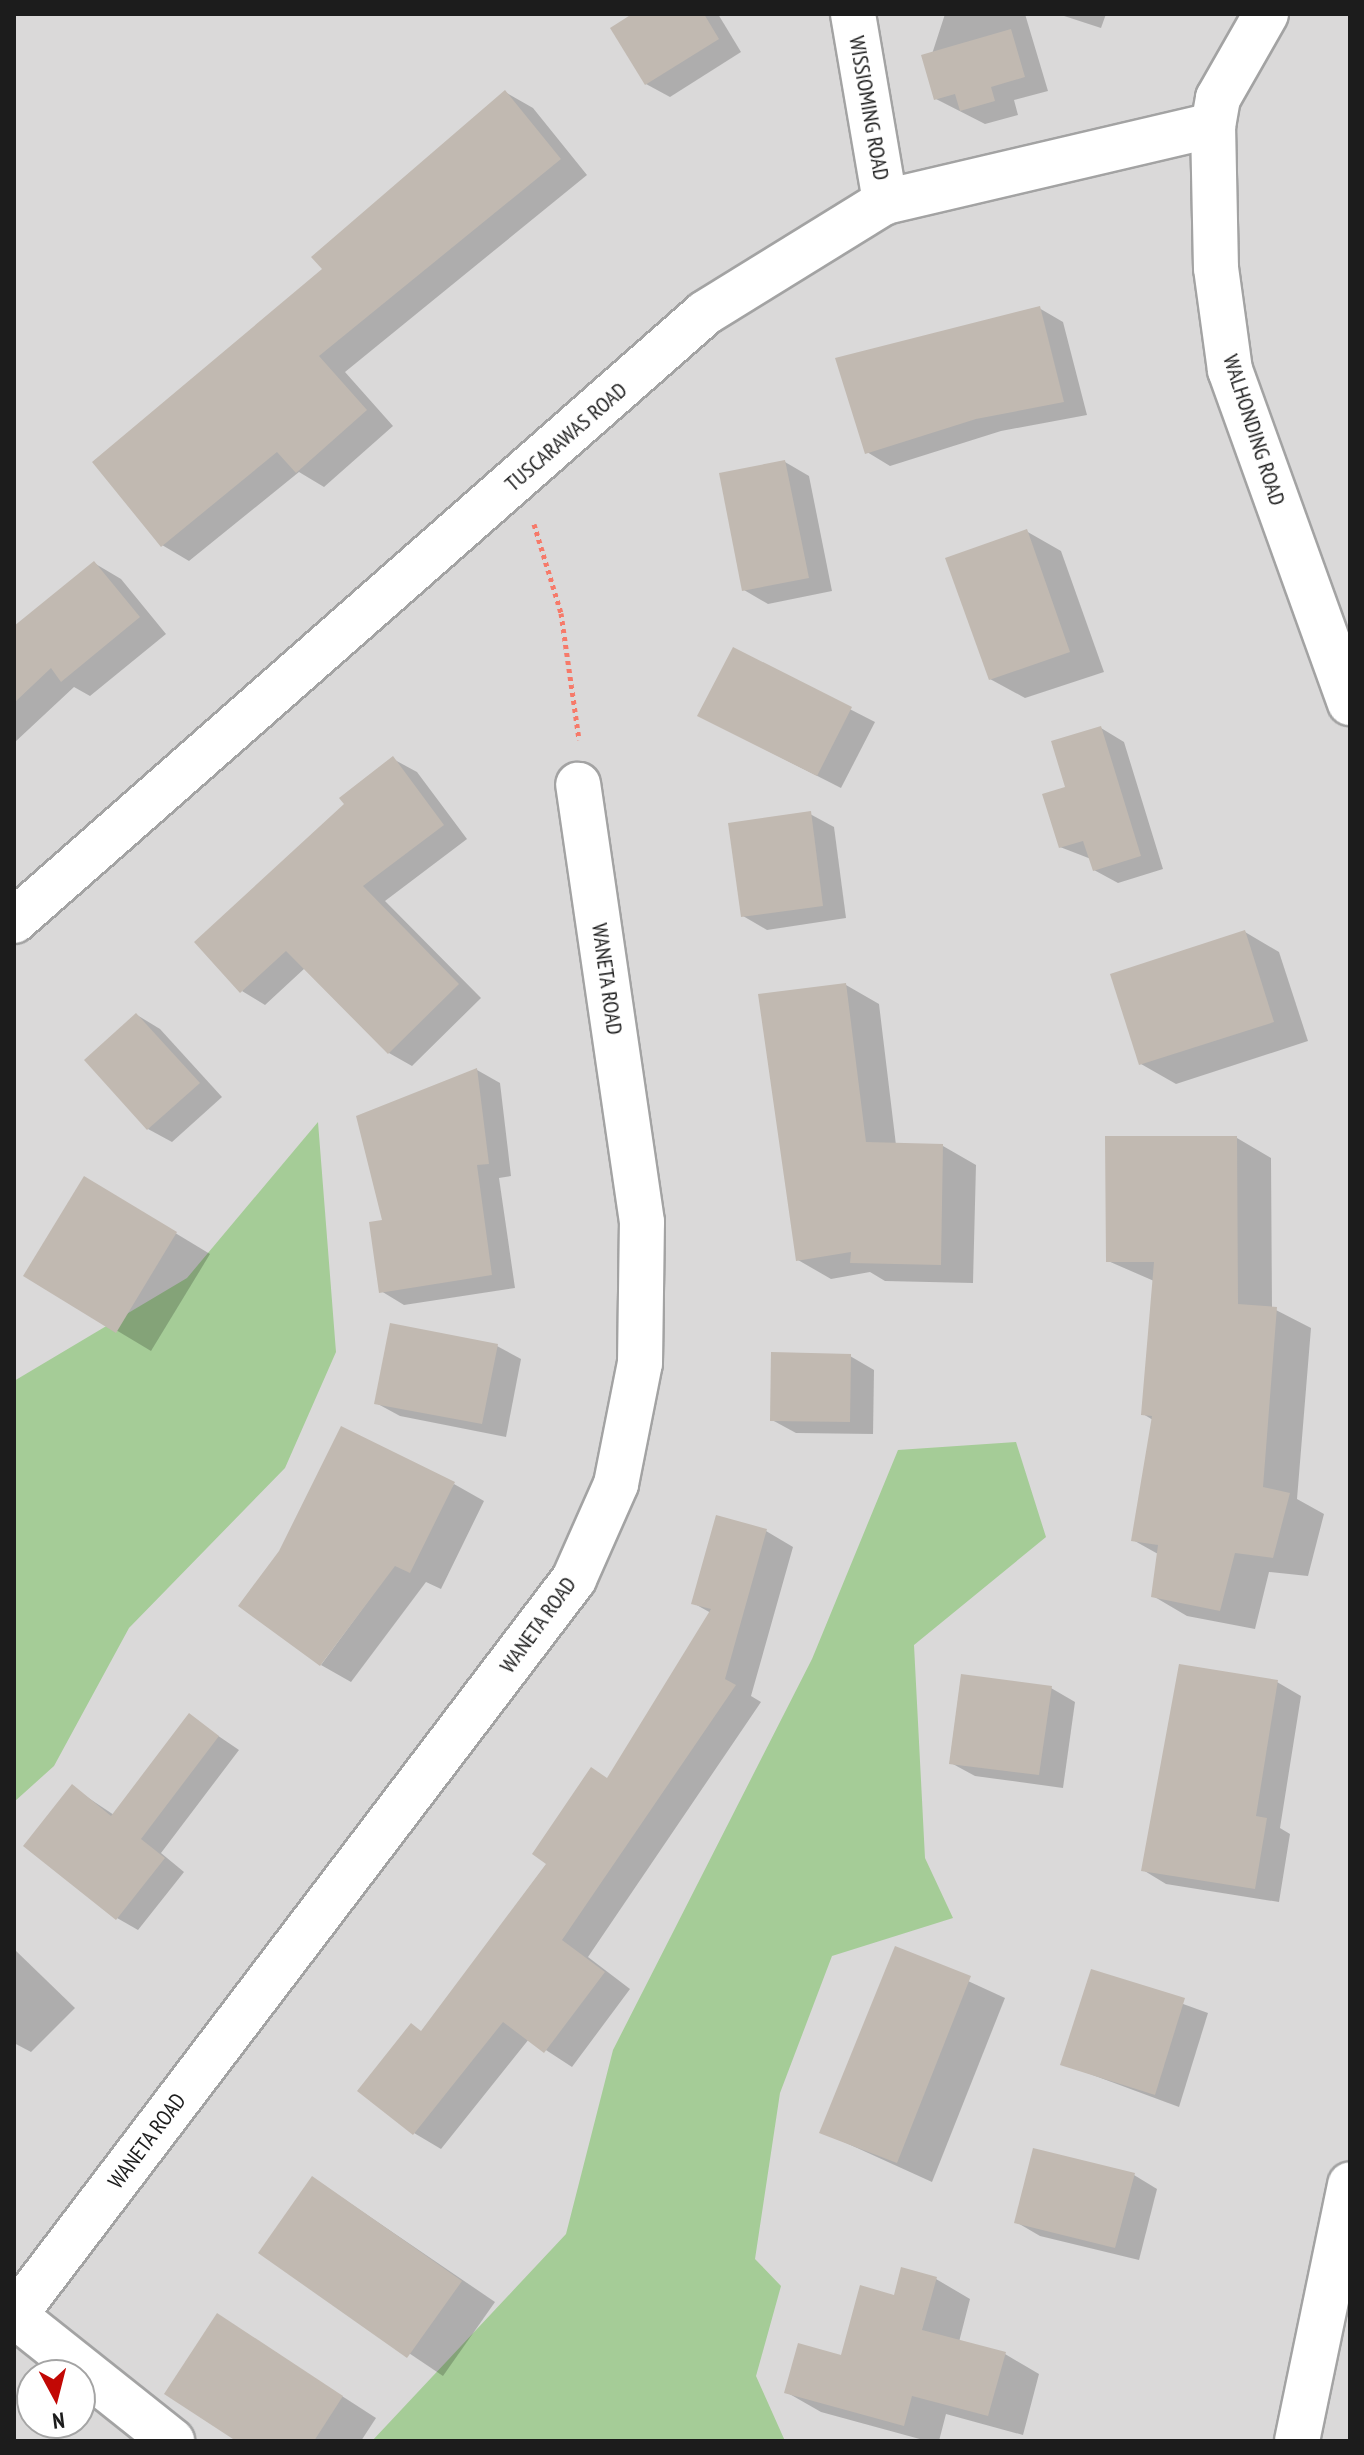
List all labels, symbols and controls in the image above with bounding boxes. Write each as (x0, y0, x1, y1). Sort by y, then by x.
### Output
street label: WISSIOMING ROAD (843, 34, 895, 182)
street label: WALHONDING ROAD (1217, 351, 1291, 509)
street label: TUSCARAWAS ROAD (500, 377, 632, 497)
street label: WANETA ROAD (586, 921, 628, 1037)
street label: WANETA ROAD (494, 1571, 582, 1679)
street label: WANETA ROAD (102, 2088, 192, 2194)
north arrow (16, 2359, 96, 2439)
text: N (51, 2406, 66, 2435)

